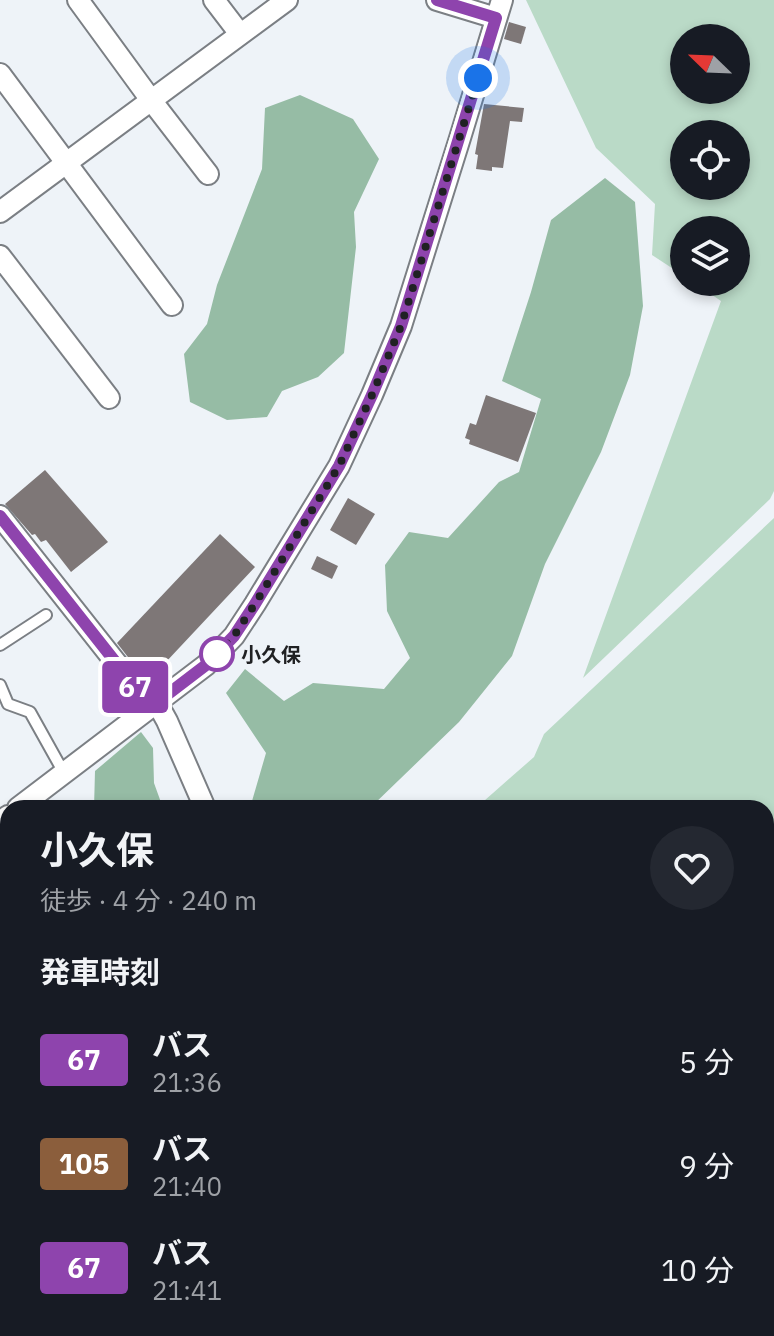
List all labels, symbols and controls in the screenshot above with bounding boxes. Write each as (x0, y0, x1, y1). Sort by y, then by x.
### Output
north arrow (670, 24, 750, 104)
map controls (670, 24, 750, 296)
your location (458, 58, 498, 98)
button: locate (670, 120, 750, 200)
button: layers (670, 216, 750, 296)
marker: 小久保 (200, 637, 234, 671)
place label: 小久保 (241, 641, 301, 668)
line badge: 67 (99, 661, 171, 713)
text: 67 (118, 668, 152, 705)
text: 小久保 (40, 825, 154, 874)
button: heart (650, 826, 734, 910)
text: 徒歩 · 4 分 · 240 m (40, 883, 257, 917)
text: 発車時刻 (40, 952, 160, 991)
text: バス (152, 1025, 212, 1064)
text: 67 (67, 1041, 101, 1078)
text: 5 分 (679, 1042, 734, 1081)
text: 21:36 (152, 1065, 222, 1099)
text: バス (152, 1129, 212, 1168)
text: 105 (59, 1145, 109, 1182)
text: 9 分 (679, 1146, 734, 1185)
text: 21:40 (152, 1169, 222, 1203)
text: バス (152, 1233, 212, 1272)
text: 67 (67, 1249, 101, 1286)
text: 10 分 (661, 1250, 734, 1289)
text: 21:41 (152, 1273, 222, 1307)

